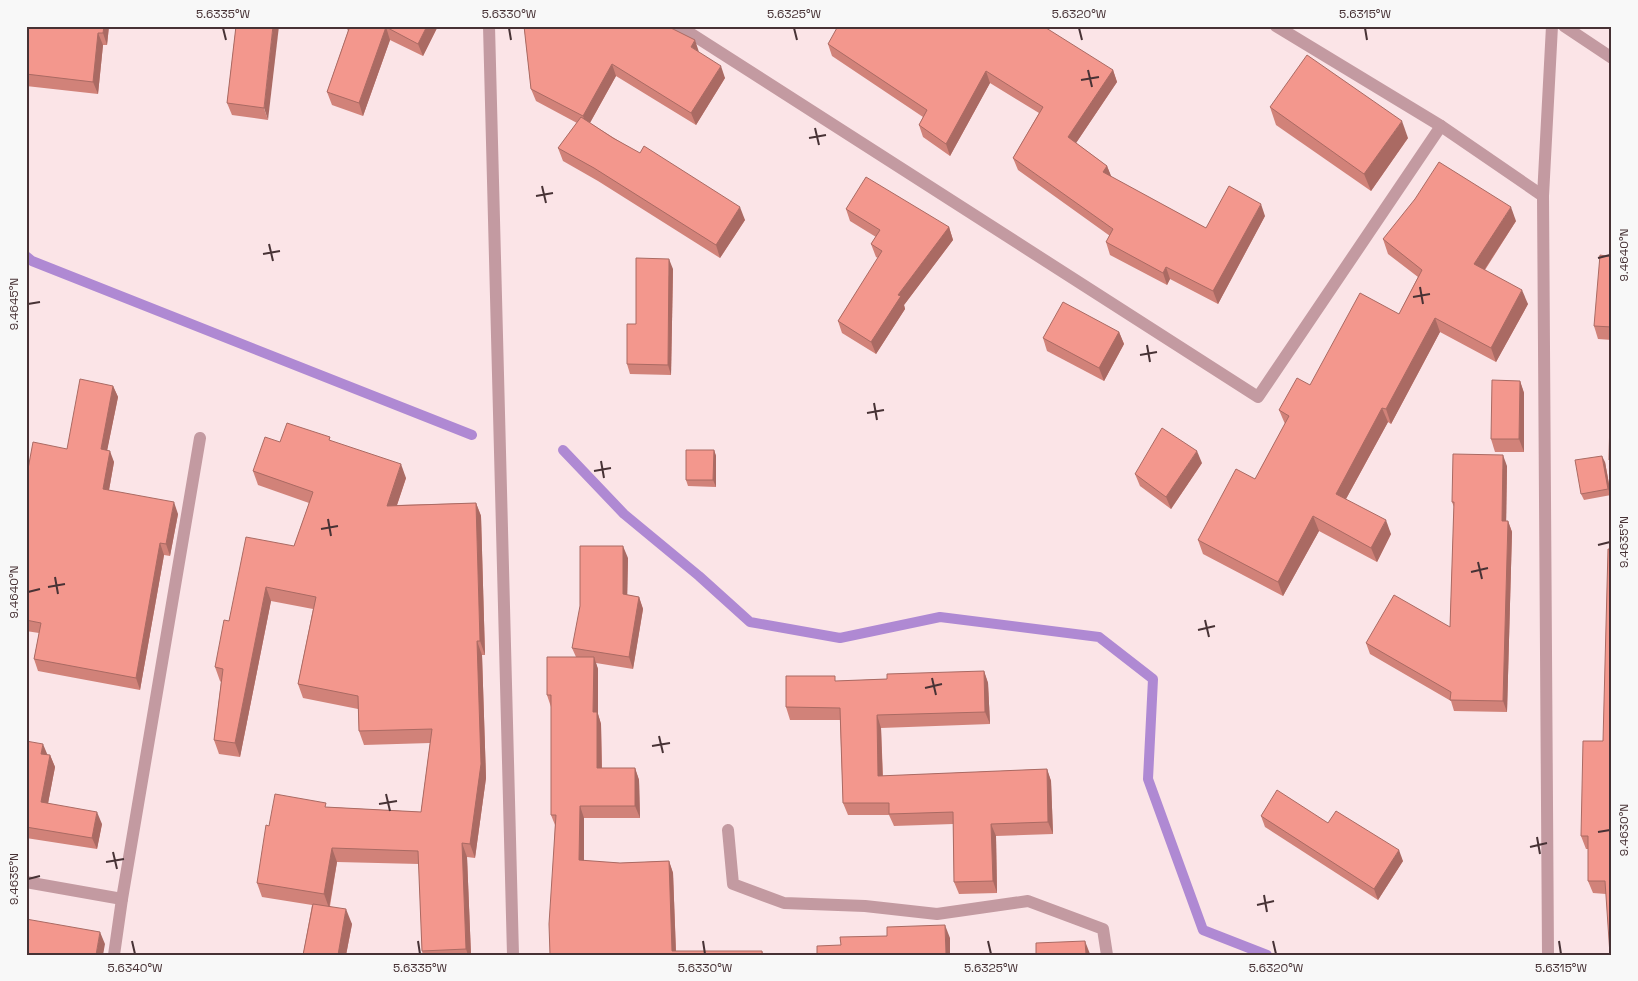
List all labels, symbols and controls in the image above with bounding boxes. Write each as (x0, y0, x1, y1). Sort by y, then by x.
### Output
text: 5.6335°W (196, 6, 251, 22)
text: 5.6330°W (482, 6, 537, 22)
text: 5.6325°W (767, 6, 822, 22)
text: 5.6320°W (1052, 6, 1107, 22)
text: 5.6315°W (1339, 6, 1391, 22)
text: 9.4640°N (1616, 229, 1632, 281)
text: 9.4645°N (6, 278, 22, 330)
text: 9.4635°N (1616, 516, 1632, 568)
text: 9.4640°N (6, 566, 22, 618)
text: 9.4630°N (1616, 804, 1632, 856)
text: 9.4635°N (6, 853, 22, 905)
text: 5.6340°W (108, 960, 163, 976)
text: 5.6335°W (393, 960, 448, 976)
text: 5.6330°W (678, 960, 733, 976)
text: 5.6325°W (964, 960, 1019, 976)
text: 5.6320°W (1249, 960, 1304, 976)
text: 5.6315°W (1535, 960, 1587, 976)

